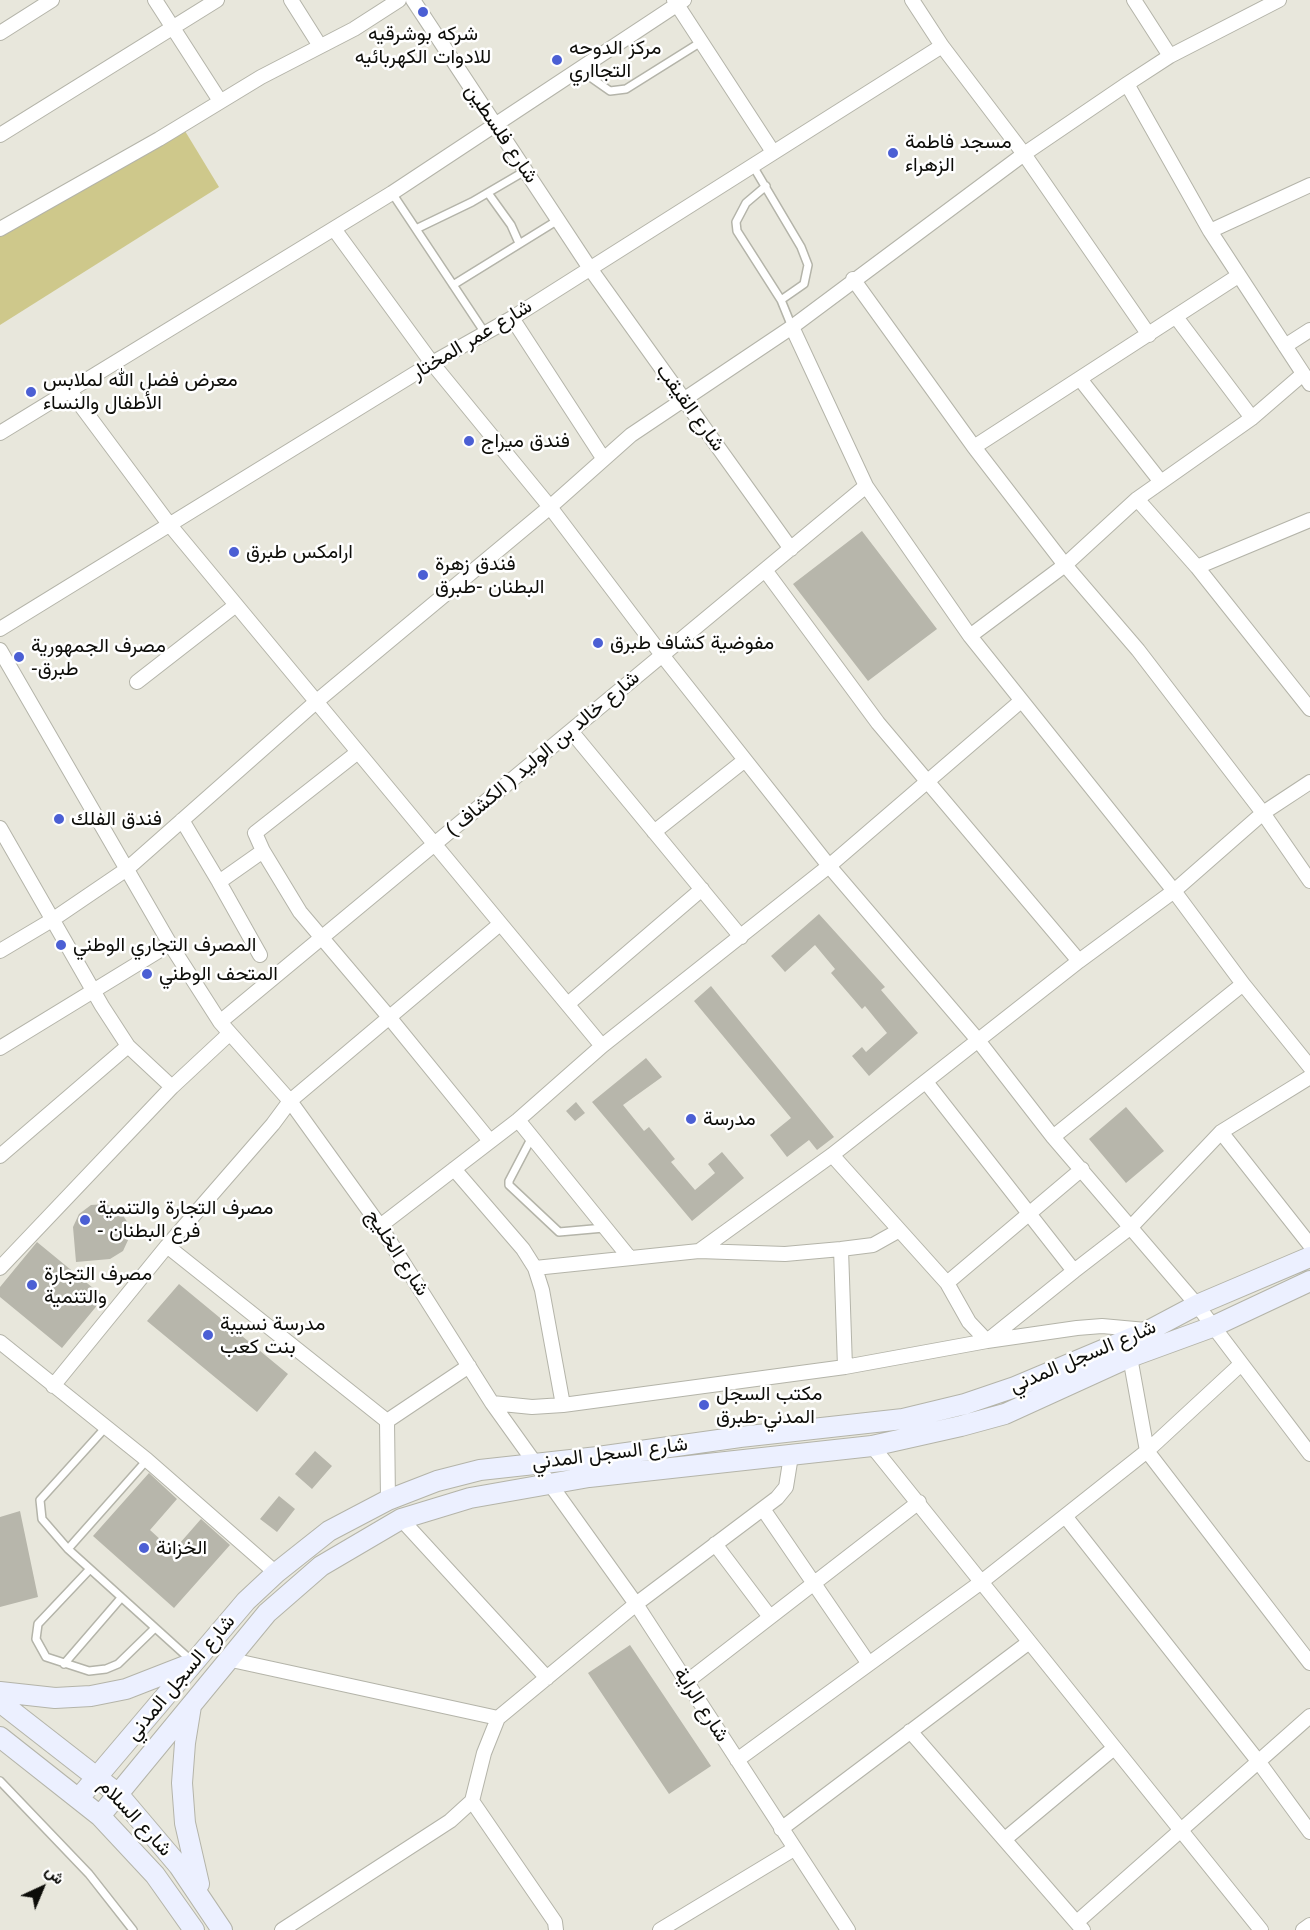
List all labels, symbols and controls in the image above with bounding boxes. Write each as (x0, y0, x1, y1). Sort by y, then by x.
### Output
marker: شركه بوشرقيه للادوات الكهربائيه (416, 5, 430, 19)
place label: شركه بوشرقيه للادوات الكهربائيه (355, 22, 491, 69)
place label: مركز الدوحه التجااري (569, 36, 661, 83)
marker: مركز الدوحه التجااري (550, 53, 564, 67)
street label: شارع فلسطين (459, 80, 543, 188)
place label: مسجد فاطمة الزهراء (905, 130, 1012, 177)
marker: مسجد فاطمة الزهراء (886, 146, 900, 160)
street label: شارع عمر المختار (407, 295, 537, 385)
street label: شارع القيقب (650, 360, 730, 456)
place label: معرض فضل الله لملابس الأطفال والنساء (43, 368, 238, 415)
marker: معرض فضل الله لملابس الأطفال والنساء (24, 385, 38, 399)
place label: فندق ميراج (481, 429, 570, 453)
marker: فندق ميراج (462, 434, 476, 448)
place label: ارامكس طبرق (246, 540, 353, 564)
marker: ارامكس طبرق (227, 545, 241, 559)
place label: فندق زهرة البطنان -طبرق (435, 552, 545, 599)
marker: فندق زهرة البطنان -طبرق (416, 568, 430, 582)
place label: مفوضية كشاف طبرق (610, 631, 774, 655)
place label: مصرف الجمهورية -طبرق (31, 634, 166, 681)
marker: مفوضية كشاف طبرق (591, 636, 605, 650)
marker: مصرف الجمهورية -طبرق (12, 650, 26, 664)
street label: شارع خالد بن الوليد ( الكشاف ) (441, 666, 645, 842)
place label: فندق الفلك (71, 807, 162, 831)
marker: فندق الفلك (52, 812, 66, 826)
place label: المصرف التجاري الوطني (73, 933, 256, 957)
marker: المصرف التجاري الوطني (54, 938, 68, 952)
place label: المتحف الوطني (159, 962, 278, 986)
marker: المتحف الوطني (140, 967, 154, 981)
place label: مدرسة (703, 1107, 756, 1131)
marker: مدرسة (684, 1112, 698, 1126)
place label: مصرف التجارة والتنمية - فرع البطنان (97, 1196, 273, 1243)
street label: شارع الخليج (360, 1205, 434, 1301)
marker: مصرف التجارة والتنمية - فرع البطنان (78, 1213, 92, 1227)
place label: مصرف التجارة والتنمية (44, 1262, 152, 1309)
marker: مصرف التجارة والتنمية (25, 1278, 39, 1292)
place label: مدرسة نسيبة بنت كعب (220, 1312, 325, 1359)
street label: شارع السجل المدني (1006, 1315, 1160, 1399)
marker: مدرسة نسيبة بنت كعب (201, 1328, 215, 1342)
place label: مكتب السجل المدني-طبرق (716, 1382, 823, 1429)
marker: مكتب السجل المدني-طبرق (697, 1398, 711, 1412)
street label: شارع السجل المدني (531, 1433, 689, 1475)
place label: الخزانة (156, 1536, 207, 1560)
marker: الخزانة (137, 1541, 151, 1555)
street label: شارع السجل المدني (121, 1610, 241, 1746)
street label: شارع الراية (668, 1663, 734, 1747)
street label: شارع السلام (93, 1774, 177, 1862)
north arrow (12, 1858, 72, 1918)
text: ش (42, 1862, 68, 1887)

